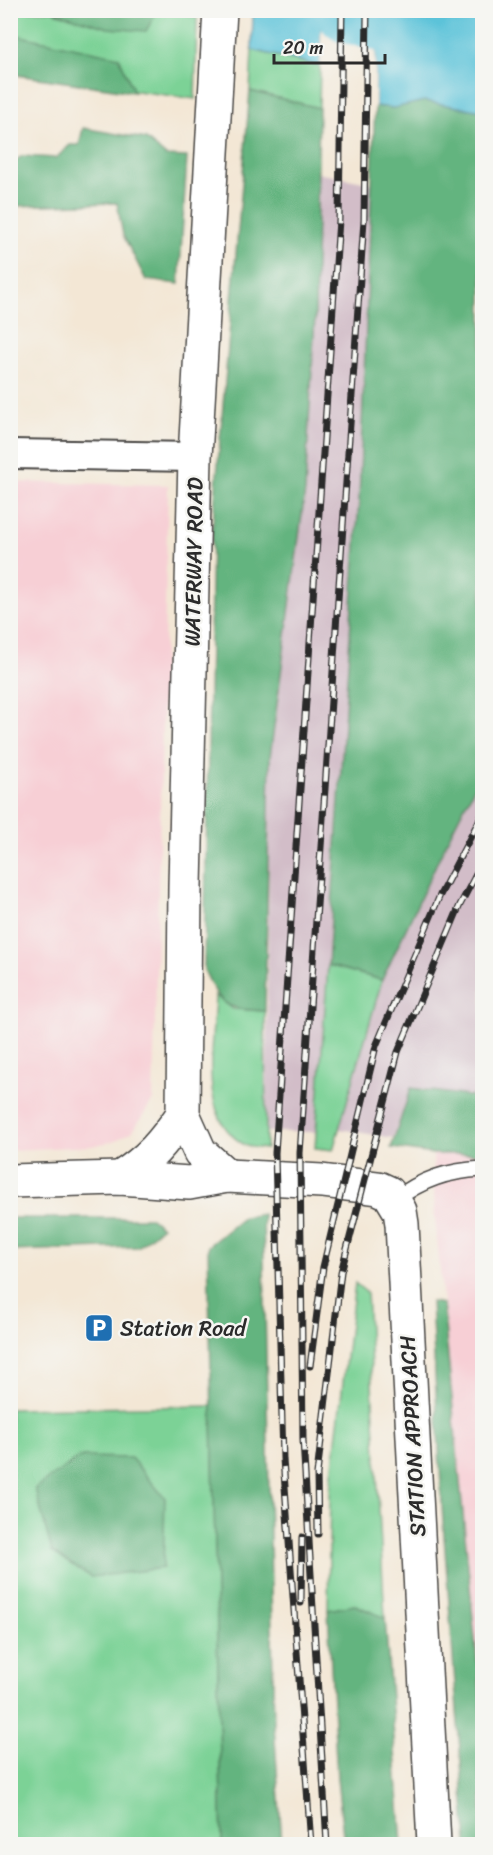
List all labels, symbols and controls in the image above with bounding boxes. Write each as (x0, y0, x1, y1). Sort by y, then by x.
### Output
scale bar (274, 27, 385, 65)
text: 20 m (283, 32, 323, 64)
street label: WATERWAY ROAD (173, 476, 214, 647)
place label: Station Road (120, 1309, 247, 1348)
parking icon: Station Road (83, 1312, 115, 1344)
street label: STATION APPROACH (388, 1334, 437, 1538)

